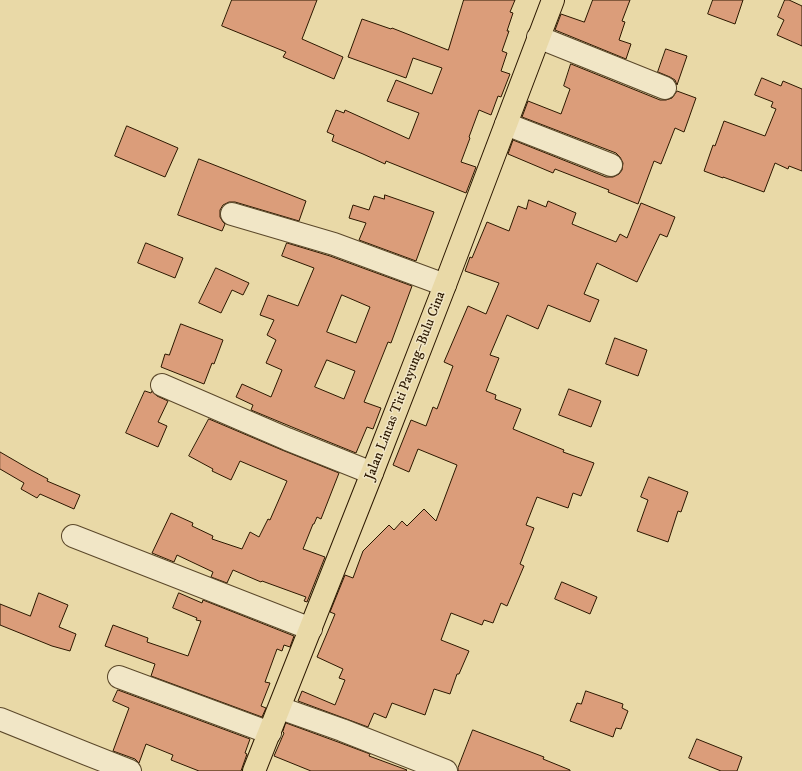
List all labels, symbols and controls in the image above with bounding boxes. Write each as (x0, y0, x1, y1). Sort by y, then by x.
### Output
street label: Jalan Lintas Titi Payung–Bulu Cina (362, 289, 450, 483)

